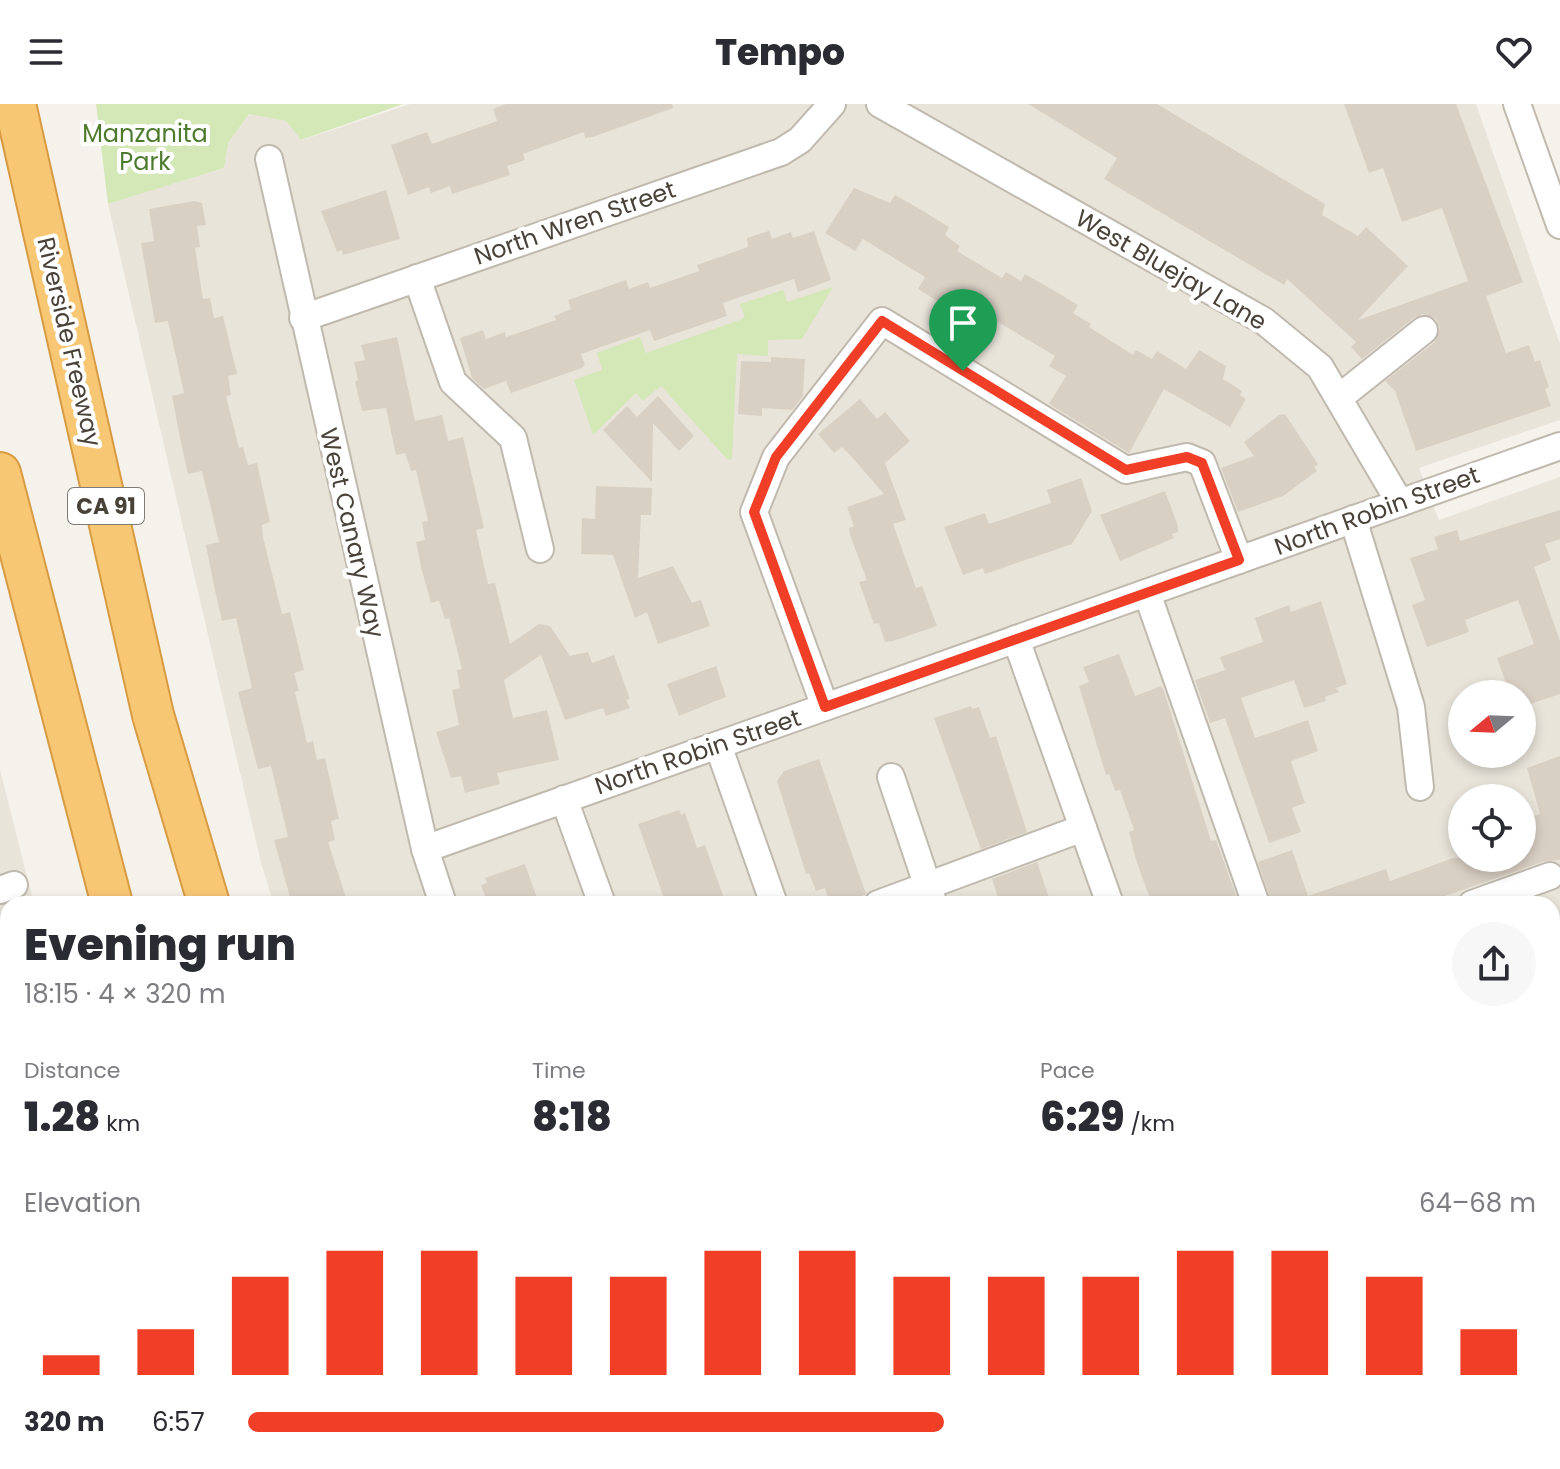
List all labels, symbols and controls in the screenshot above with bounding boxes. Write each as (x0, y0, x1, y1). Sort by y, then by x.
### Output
text: Tempo (715, 27, 845, 78)
icon: menu (24, 30, 68, 74)
icon: heart (1492, 30, 1536, 74)
park label: Manzanita Park (82, 117, 208, 178)
street label: North Wren Street (470, 173, 680, 272)
street label: West Bluejay Lane (1070, 201, 1273, 338)
street label: Riverside Freeway (29, 234, 110, 450)
pin (929, 289, 997, 371)
icon: arrive (941, 301, 985, 345)
street label: West Canary Way (312, 425, 393, 641)
street label: North Robin Street (1270, 458, 1484, 563)
road number: CA 91 (68, 488, 144, 524)
north arrow (1448, 680, 1536, 768)
map controls (1448, 680, 1536, 872)
street label: North Robin Street (590, 701, 805, 802)
button: locate (1448, 784, 1536, 872)
text: Evening run (24, 914, 296, 975)
button: share (1452, 922, 1536, 1006)
text: 18:15 · 4 × 320 m (24, 976, 226, 1012)
text: Distance (24, 1055, 120, 1086)
text: Time (532, 1055, 586, 1086)
text: Pace (1040, 1055, 1095, 1086)
text: 1.28 (24, 1089, 100, 1145)
text: 8:18 (532, 1089, 612, 1145)
text: 6:29 (1040, 1089, 1124, 1145)
text: km (100, 1108, 140, 1139)
text: /km (1124, 1108, 1175, 1139)
text: Elevation (24, 1185, 141, 1221)
text: 64–68 m (1419, 1185, 1536, 1221)
text: 320 m (24, 1404, 105, 1440)
text: 6:57 (152, 1404, 205, 1440)

